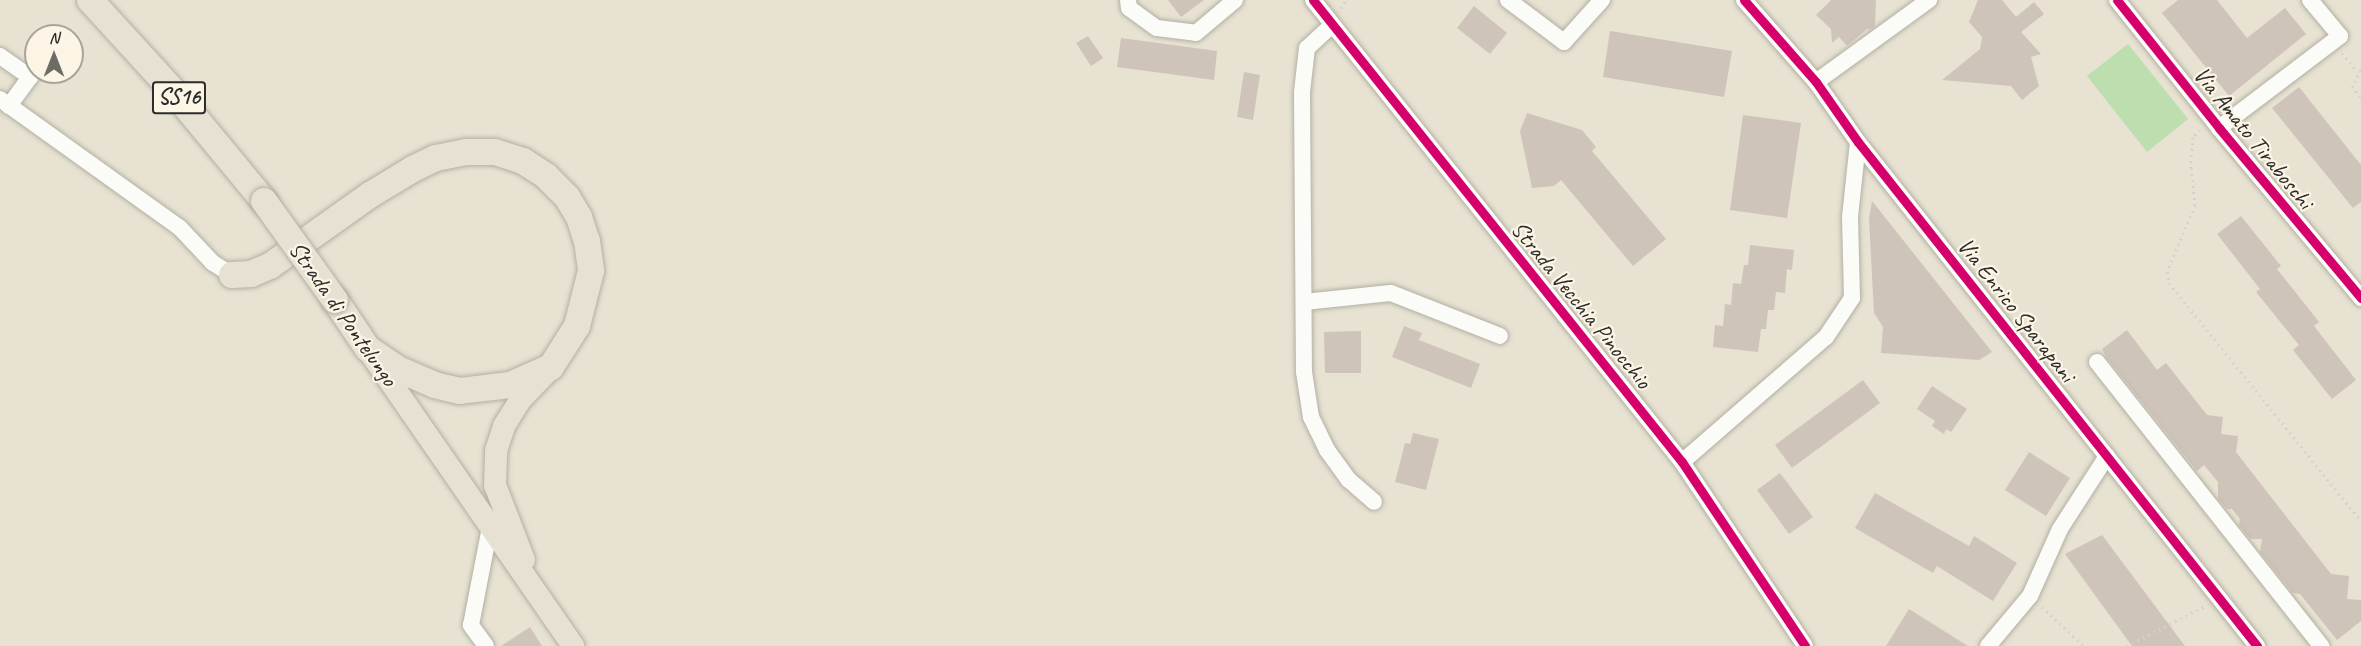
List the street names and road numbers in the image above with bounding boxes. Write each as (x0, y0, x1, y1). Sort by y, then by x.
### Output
street label: Via Amato Tiraboschi (2187, 61, 2319, 215)
road number: SS16 (150, 79, 207, 117)
street label: Strada Vecchia Pinocchio (1505, 215, 1657, 395)
street label: Via Enrico Sparapani (1951, 232, 2081, 388)
street label: Strada di Pontelungo (282, 236, 404, 392)

